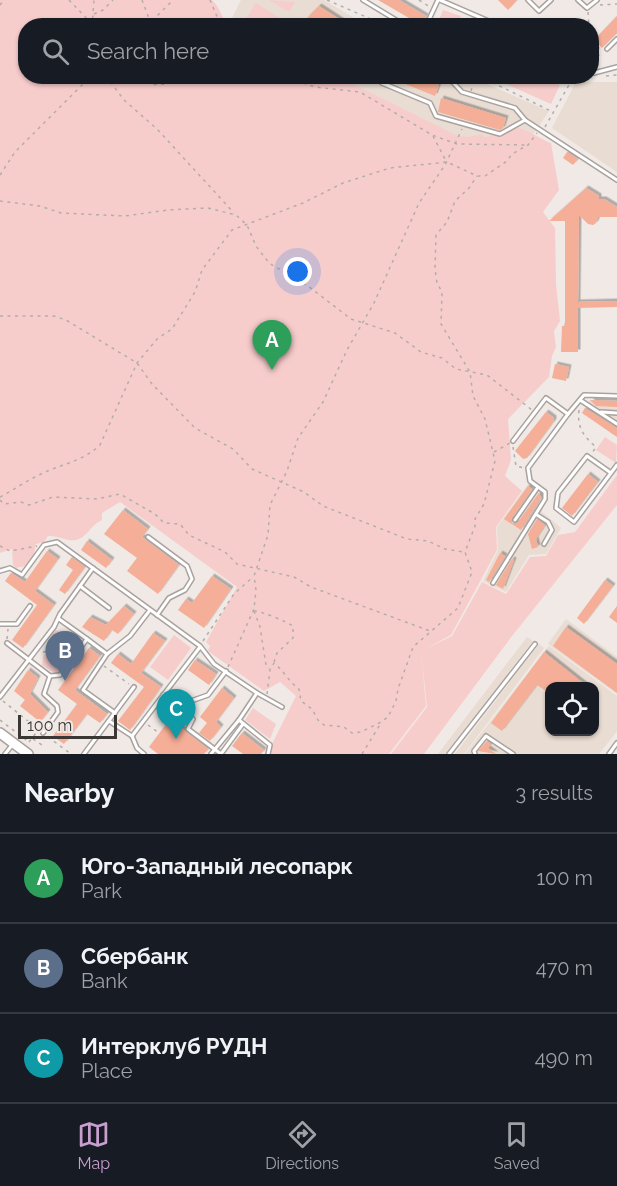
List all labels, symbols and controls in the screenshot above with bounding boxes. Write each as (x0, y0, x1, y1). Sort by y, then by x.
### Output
search box (18, 18, 599, 84)
icon: search (39, 35, 72, 68)
text: Search here (87, 38, 209, 64)
your location (283, 257, 312, 286)
pin: A (252, 320, 292, 370)
pin: B (46, 632, 84, 681)
map controls (545, 682, 599, 736)
button: locate (545, 682, 599, 736)
pin: C (156, 690, 195, 739)
scale bar (18, 712, 117, 740)
text: 100 m (27, 716, 72, 735)
text: Nearby (24, 778, 114, 808)
text: 3 results (515, 781, 593, 805)
text: Юго-Западный лесопарк (81, 853, 353, 879)
text: A (37, 866, 50, 890)
text: 100 m (536, 866, 593, 890)
text: Park (81, 879, 122, 903)
text: Сбербанк (81, 943, 189, 969)
text: B (37, 956, 50, 980)
text: 470 m (536, 956, 593, 980)
text: Bank (81, 969, 127, 993)
text: Интерклуб РУДН (81, 1033, 267, 1059)
text: C (37, 1046, 50, 1070)
text: 490 m (535, 1046, 593, 1070)
text: Place (81, 1059, 132, 1083)
tab: Map (77, 1118, 110, 1173)
tab: Directions (265, 1118, 339, 1173)
tab: Saved (494, 1118, 540, 1173)

